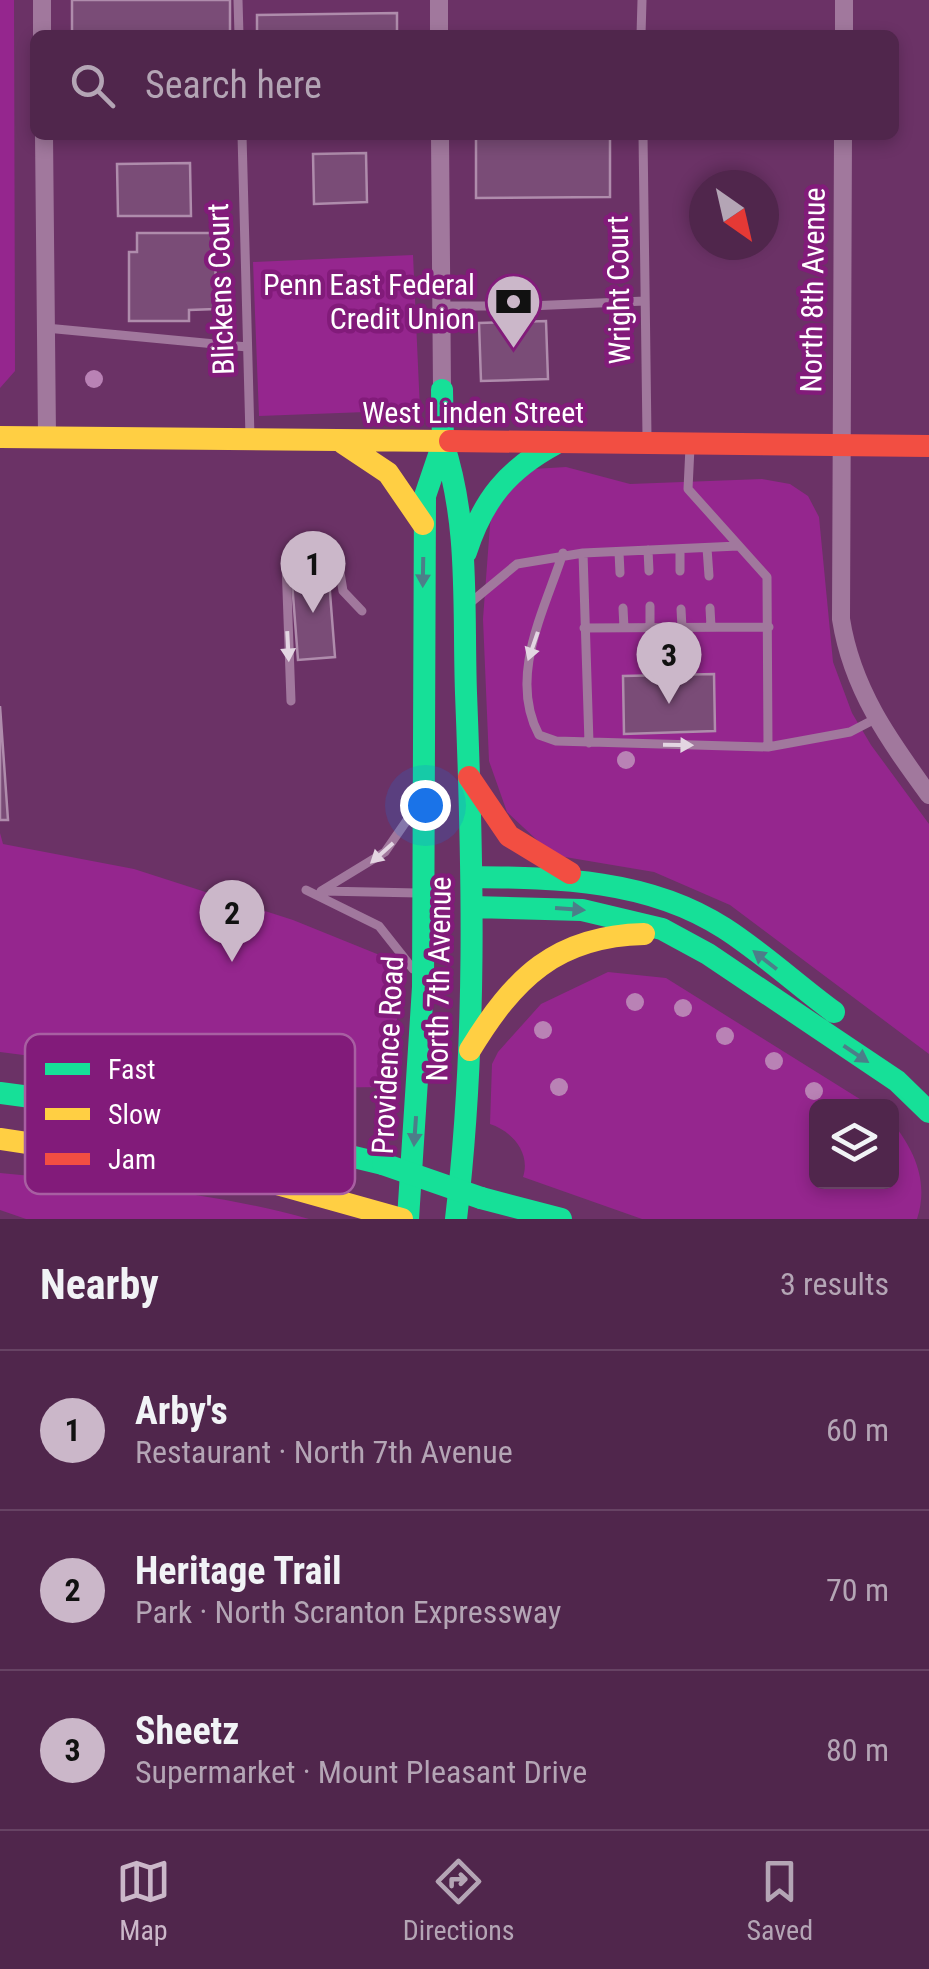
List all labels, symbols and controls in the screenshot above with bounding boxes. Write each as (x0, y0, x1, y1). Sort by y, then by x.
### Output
search box (30, 30, 899, 140)
icon: search (65, 58, 120, 113)
text: Search here (145, 63, 322, 107)
north arrow (689, 170, 779, 260)
street label: North 8th Avenue (793, 187, 832, 393)
street label: Blickens Court (200, 203, 241, 375)
street label: Wright Court (600, 215, 637, 365)
place label: Penn East Federal Credit Union (263, 267, 475, 336)
bank icon: Penn East Federal Credit Union (484, 272, 544, 351)
street label: West Linden Street (362, 395, 584, 430)
pin: 1 (280, 530, 346, 613)
one-way arrow (414, 557, 430, 589)
pin: 3 (636, 622, 702, 704)
one-way arrow (280, 630, 296, 662)
one-way arrow (524, 631, 539, 661)
one-way arrow (663, 737, 695, 753)
your location (400, 780, 451, 831)
one-way arrow (370, 841, 394, 864)
street label: North 7th Avenue (419, 876, 458, 1082)
pin: 2 (200, 880, 264, 962)
one-way arrow (555, 902, 587, 918)
one-way arrow (752, 950, 778, 971)
street label: Providence Road (365, 955, 410, 1155)
legend (25, 1034, 355, 1194)
one-way arrow (843, 1044, 870, 1062)
text: Fast (108, 1053, 155, 1086)
text: Slow (108, 1098, 161, 1131)
map controls (809, 1099, 899, 1189)
button: layers (809, 1099, 899, 1189)
one-way arrow (407, 1115, 423, 1147)
text: Jam (108, 1143, 156, 1176)
text: Nearby (40, 1260, 159, 1309)
text: 3 results (780, 1265, 889, 1303)
text: Arby's (135, 1389, 228, 1433)
text: 1 (64, 1411, 81, 1449)
text: 60 m (826, 1411, 889, 1449)
text: Restaurant · North 7th Avenue (135, 1433, 513, 1471)
text: Heritage Trail (135, 1549, 342, 1593)
text: 2 (64, 1571, 81, 1609)
text: 70 m (826, 1571, 889, 1609)
text: Park · North Scranton Expressway (135, 1593, 561, 1631)
text: Sheetz (135, 1709, 239, 1753)
text: 3 (64, 1731, 81, 1769)
text: 80 m (826, 1731, 889, 1769)
text: Supermarket · Mount Pleasant Drive (135, 1753, 587, 1791)
tab: Map (116, 1854, 171, 1947)
tab: Directions (403, 1854, 515, 1947)
tab: Saved (746, 1854, 813, 1947)

